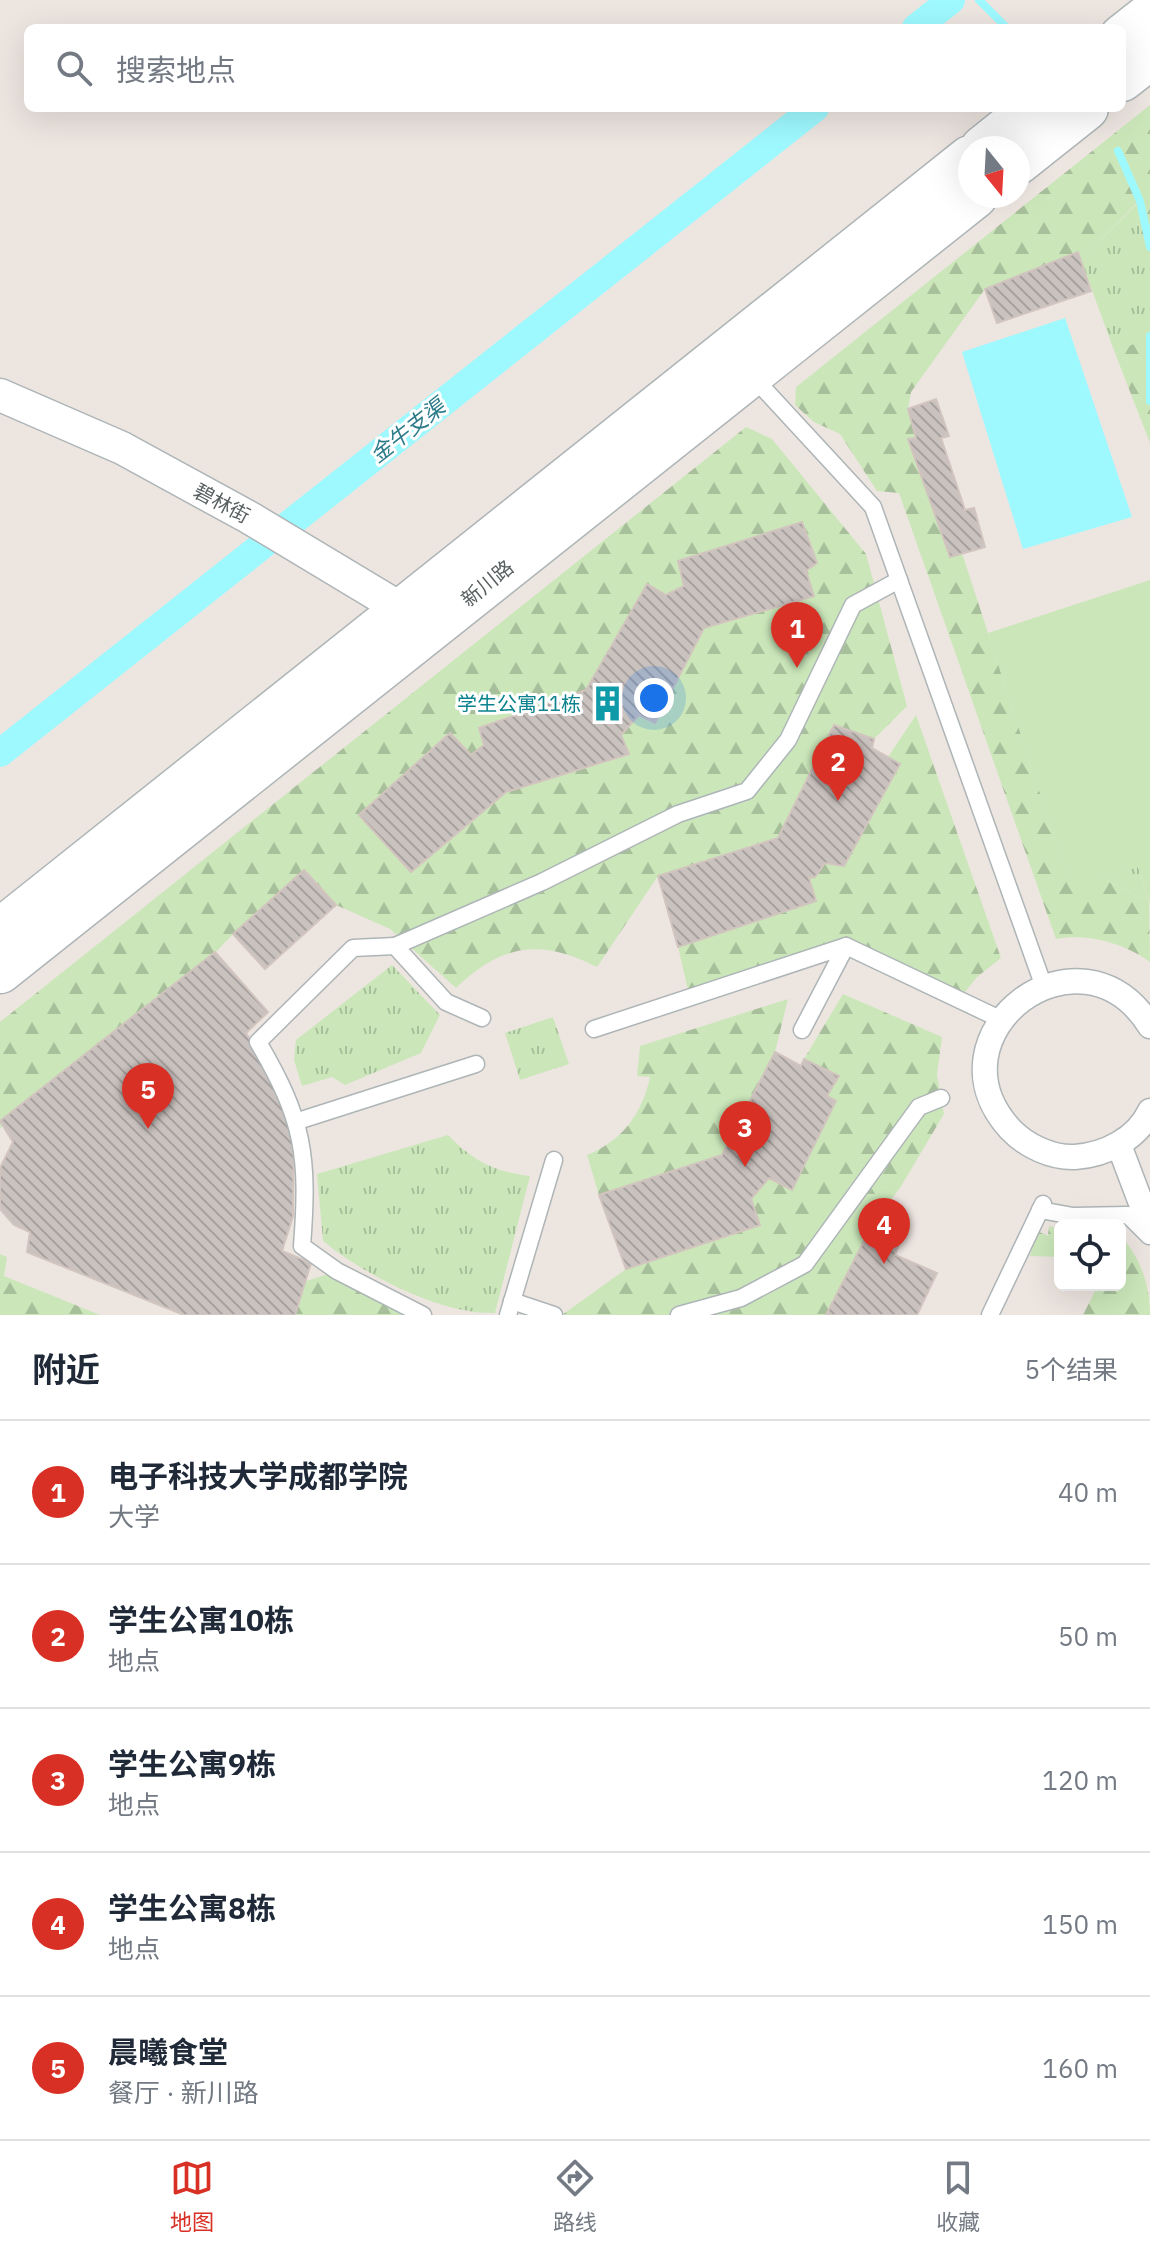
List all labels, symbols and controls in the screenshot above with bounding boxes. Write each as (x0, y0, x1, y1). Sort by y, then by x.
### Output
search box (24, 24, 1126, 112)
icon: search (52, 46, 96, 90)
text: 搜索地点 (116, 50, 236, 89)
north arrow (958, 136, 1030, 208)
water label: 金牛支渠 (363, 390, 453, 469)
street label: 碧林街 (189, 477, 255, 529)
street label: 新川路 (455, 554, 519, 612)
pin: 1 (771, 602, 823, 668)
your location (634, 678, 674, 718)
building icon: 学生公寓11栋 (588, 684, 626, 722)
place label: 学生公寓11栋 (457, 690, 581, 717)
pin: 2 (812, 735, 864, 801)
pin: 5 (122, 1063, 174, 1129)
pin: 3 (719, 1101, 771, 1167)
pin: 4 (858, 1198, 910, 1264)
map controls (1054, 1219, 1126, 1291)
button: locate (1054, 1219, 1126, 1291)
text: 附近 (32, 1347, 100, 1391)
text: 5个结果 (1024, 1352, 1118, 1386)
text: 电子科技大学成都学院 (108, 1456, 408, 1495)
text: 1 (50, 1475, 66, 1509)
text: 40 m (1058, 1475, 1118, 1509)
text: 大学 (108, 1499, 160, 1533)
text: 学生公寓10栋 (108, 1600, 294, 1639)
text: 2 (50, 1619, 66, 1653)
text: 50 m (1058, 1619, 1118, 1653)
text: 地点 (108, 1643, 160, 1677)
text: 学生公寓9栋 (108, 1744, 276, 1783)
text: 3 (50, 1763, 66, 1797)
text: 120 m (1042, 1763, 1118, 1797)
text: 地点 (108, 1787, 160, 1821)
text: 学生公寓8栋 (108, 1888, 276, 1927)
text: 4 (50, 1907, 66, 1941)
text: 150 m (1042, 1907, 1118, 1941)
text: 地点 (108, 1931, 160, 1965)
text: 晨曦食堂 (108, 2032, 228, 2071)
text: 5 (50, 2051, 66, 2085)
text: 160 m (1042, 2051, 1118, 2085)
text: 餐厅 · 新川路 (108, 2075, 259, 2109)
tab: 地图 (170, 2156, 214, 2236)
tab: 路线 (553, 2156, 597, 2236)
tab: 收藏 (936, 2156, 980, 2236)

